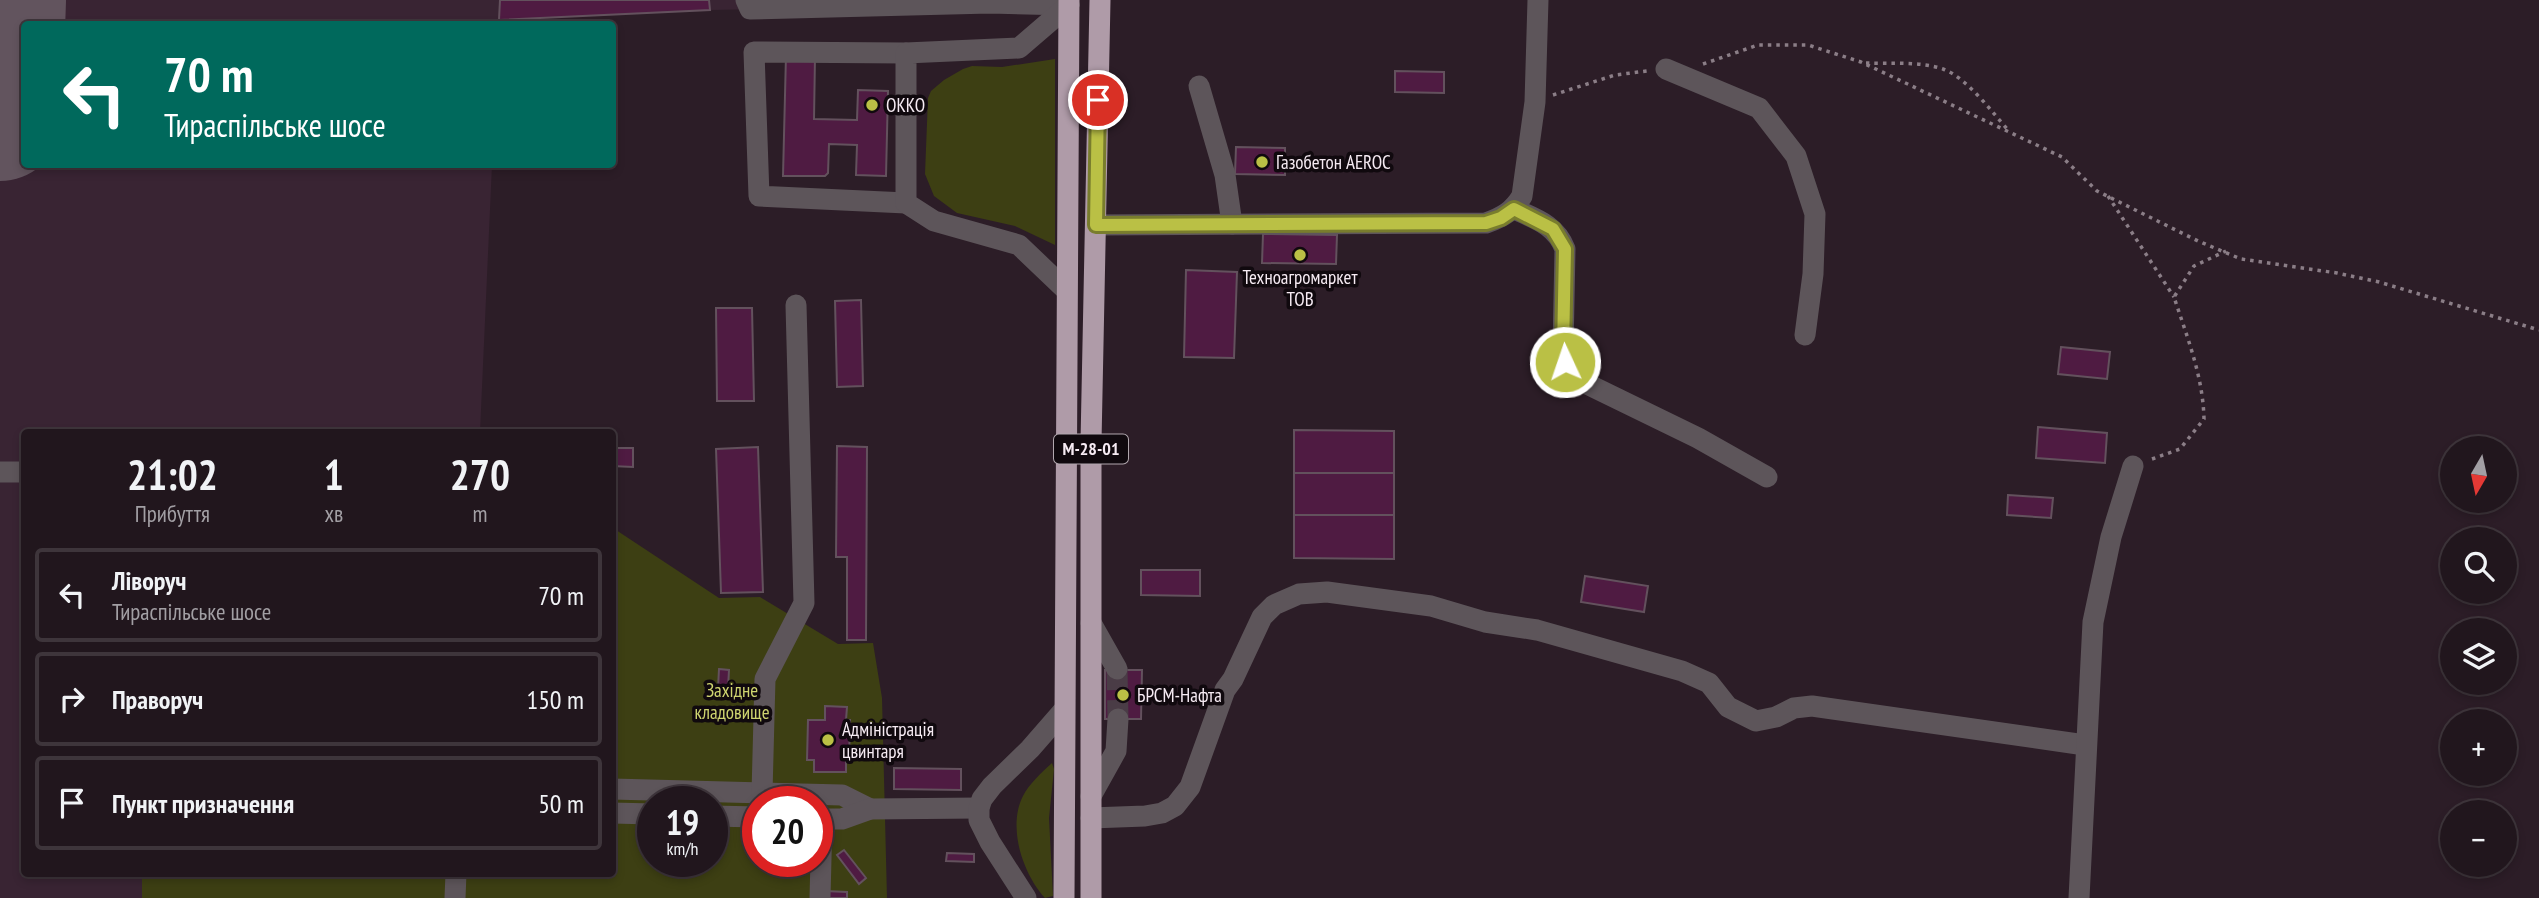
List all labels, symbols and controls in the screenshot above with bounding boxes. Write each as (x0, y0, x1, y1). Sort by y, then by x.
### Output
text: 70 m (164, 42, 253, 106)
icon: left (49, 49, 140, 140)
pin (1068, 70, 1128, 130)
icon: arrive (1079, 81, 1117, 119)
place label: ОККО (886, 93, 925, 117)
marker: ОККО (864, 97, 880, 113)
text: Тираспільське шосе (164, 104, 386, 146)
place label: Газобетон AEROC (1276, 150, 1391, 174)
marker: Газобетон AEROC (1254, 154, 1270, 170)
marker: Техноагромаркет ТОВ (1292, 247, 1308, 263)
place label: Техноагромаркет ТОВ (1243, 265, 1358, 311)
position arrow (1528, 325, 1602, 399)
road number: М-28-01 (1054, 434, 1128, 463)
north arrow (2440, 436, 2516, 513)
map controls (2440, 436, 2517, 877)
text: 21:02 (127, 447, 218, 502)
text: 1 (324, 447, 344, 502)
text: 270 (450, 447, 510, 502)
text: Прибуття (135, 499, 210, 528)
text: хв (324, 499, 343, 528)
text: m (472, 499, 487, 528)
button: search (2440, 527, 2517, 604)
text: Ліворуч (112, 564, 186, 597)
icon: left (53, 576, 91, 614)
text: 70 m (538, 579, 584, 612)
text: Тираспільське шосе (112, 597, 271, 626)
button: layers (2440, 618, 2517, 695)
park label: Західне кладовище (695, 678, 770, 724)
icon: right (53, 680, 91, 718)
text: Праворуч (112, 683, 203, 716)
text: 150 m (526, 683, 584, 716)
place label: БРСМ-Нафта (1137, 683, 1222, 707)
marker: БРСМ-Нафта (1115, 687, 1131, 703)
button: + (2440, 709, 2517, 786)
place label: Адміністрація цвинтаря (842, 717, 934, 763)
marker: Адміністрація цвинтаря (820, 732, 836, 748)
icon: arrive (53, 784, 91, 822)
speed limit sign: 20 (742, 786, 833, 877)
text: Пункт призначення (112, 787, 294, 820)
text: 50 m (538, 787, 584, 820)
text: 19 (666, 799, 699, 845)
button: − (2440, 800, 2517, 877)
text: km/h (667, 837, 698, 860)

